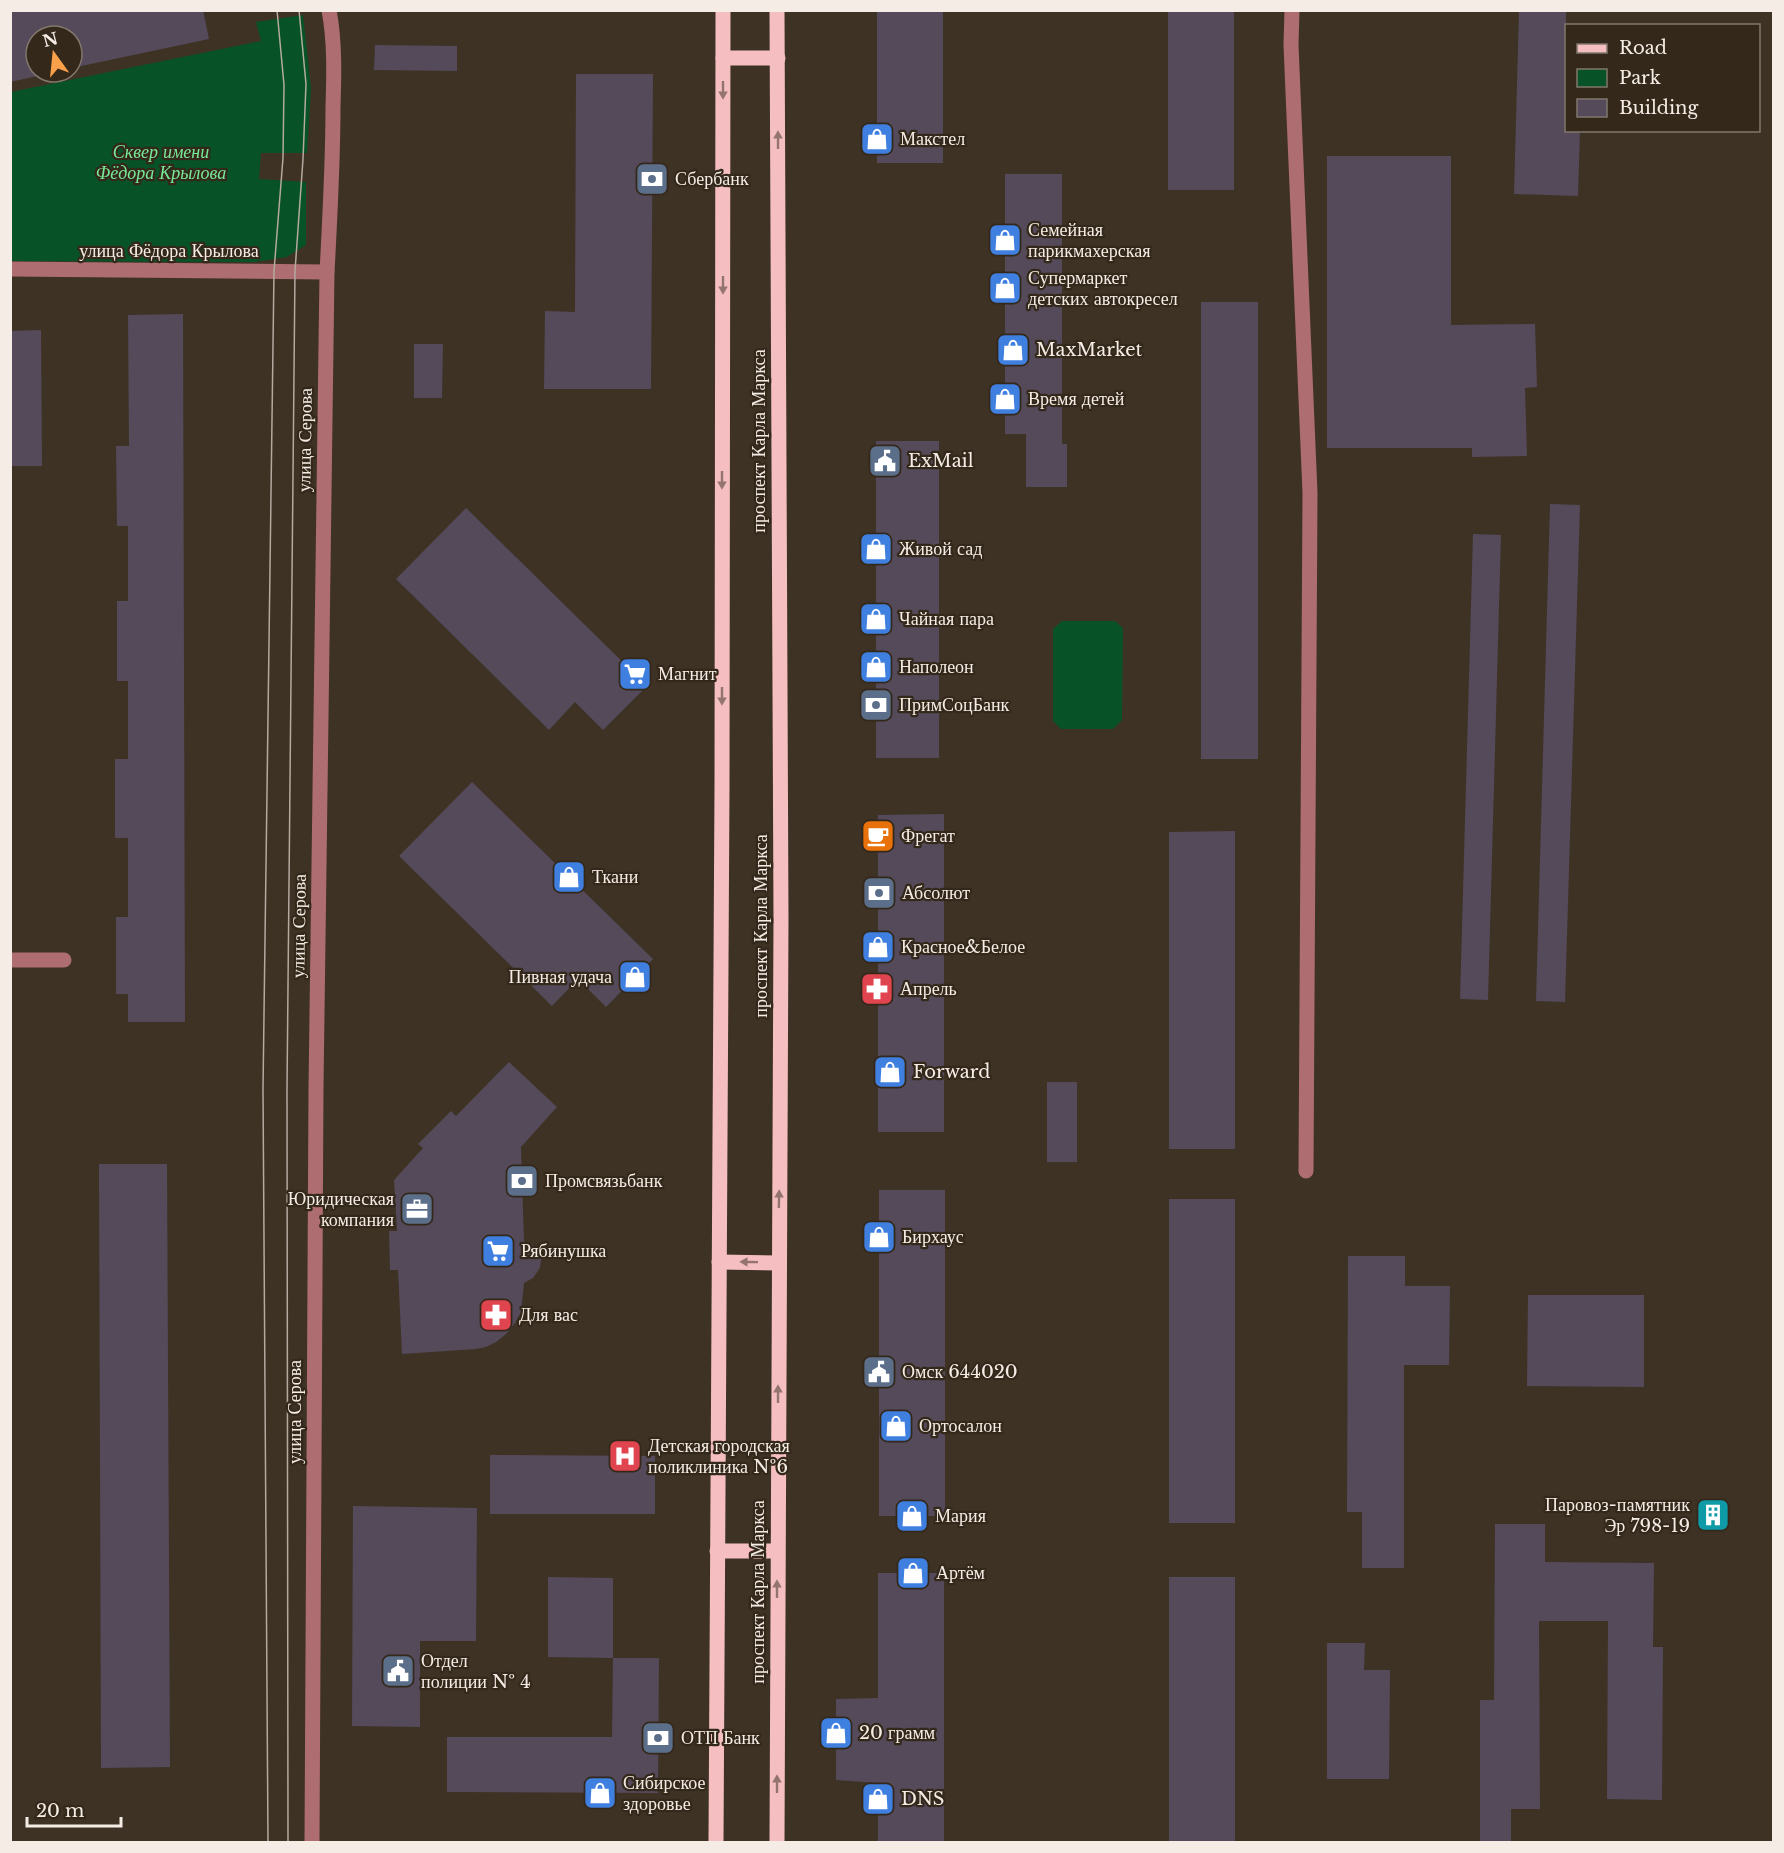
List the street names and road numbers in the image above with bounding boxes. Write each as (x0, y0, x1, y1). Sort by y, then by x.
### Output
street label: улица Фёдора Крылова (79, 240, 259, 262)
street label: проспект Карла Маркса (748, 349, 770, 533)
street label: улица Серова (293, 388, 317, 492)
street label: проспект Карла Маркса (750, 834, 772, 1018)
street label: улица Серова (287, 874, 311, 978)
street label: улица Серова (284, 1360, 306, 1464)
street label: проспект Карла Маркса (747, 1500, 769, 1684)

